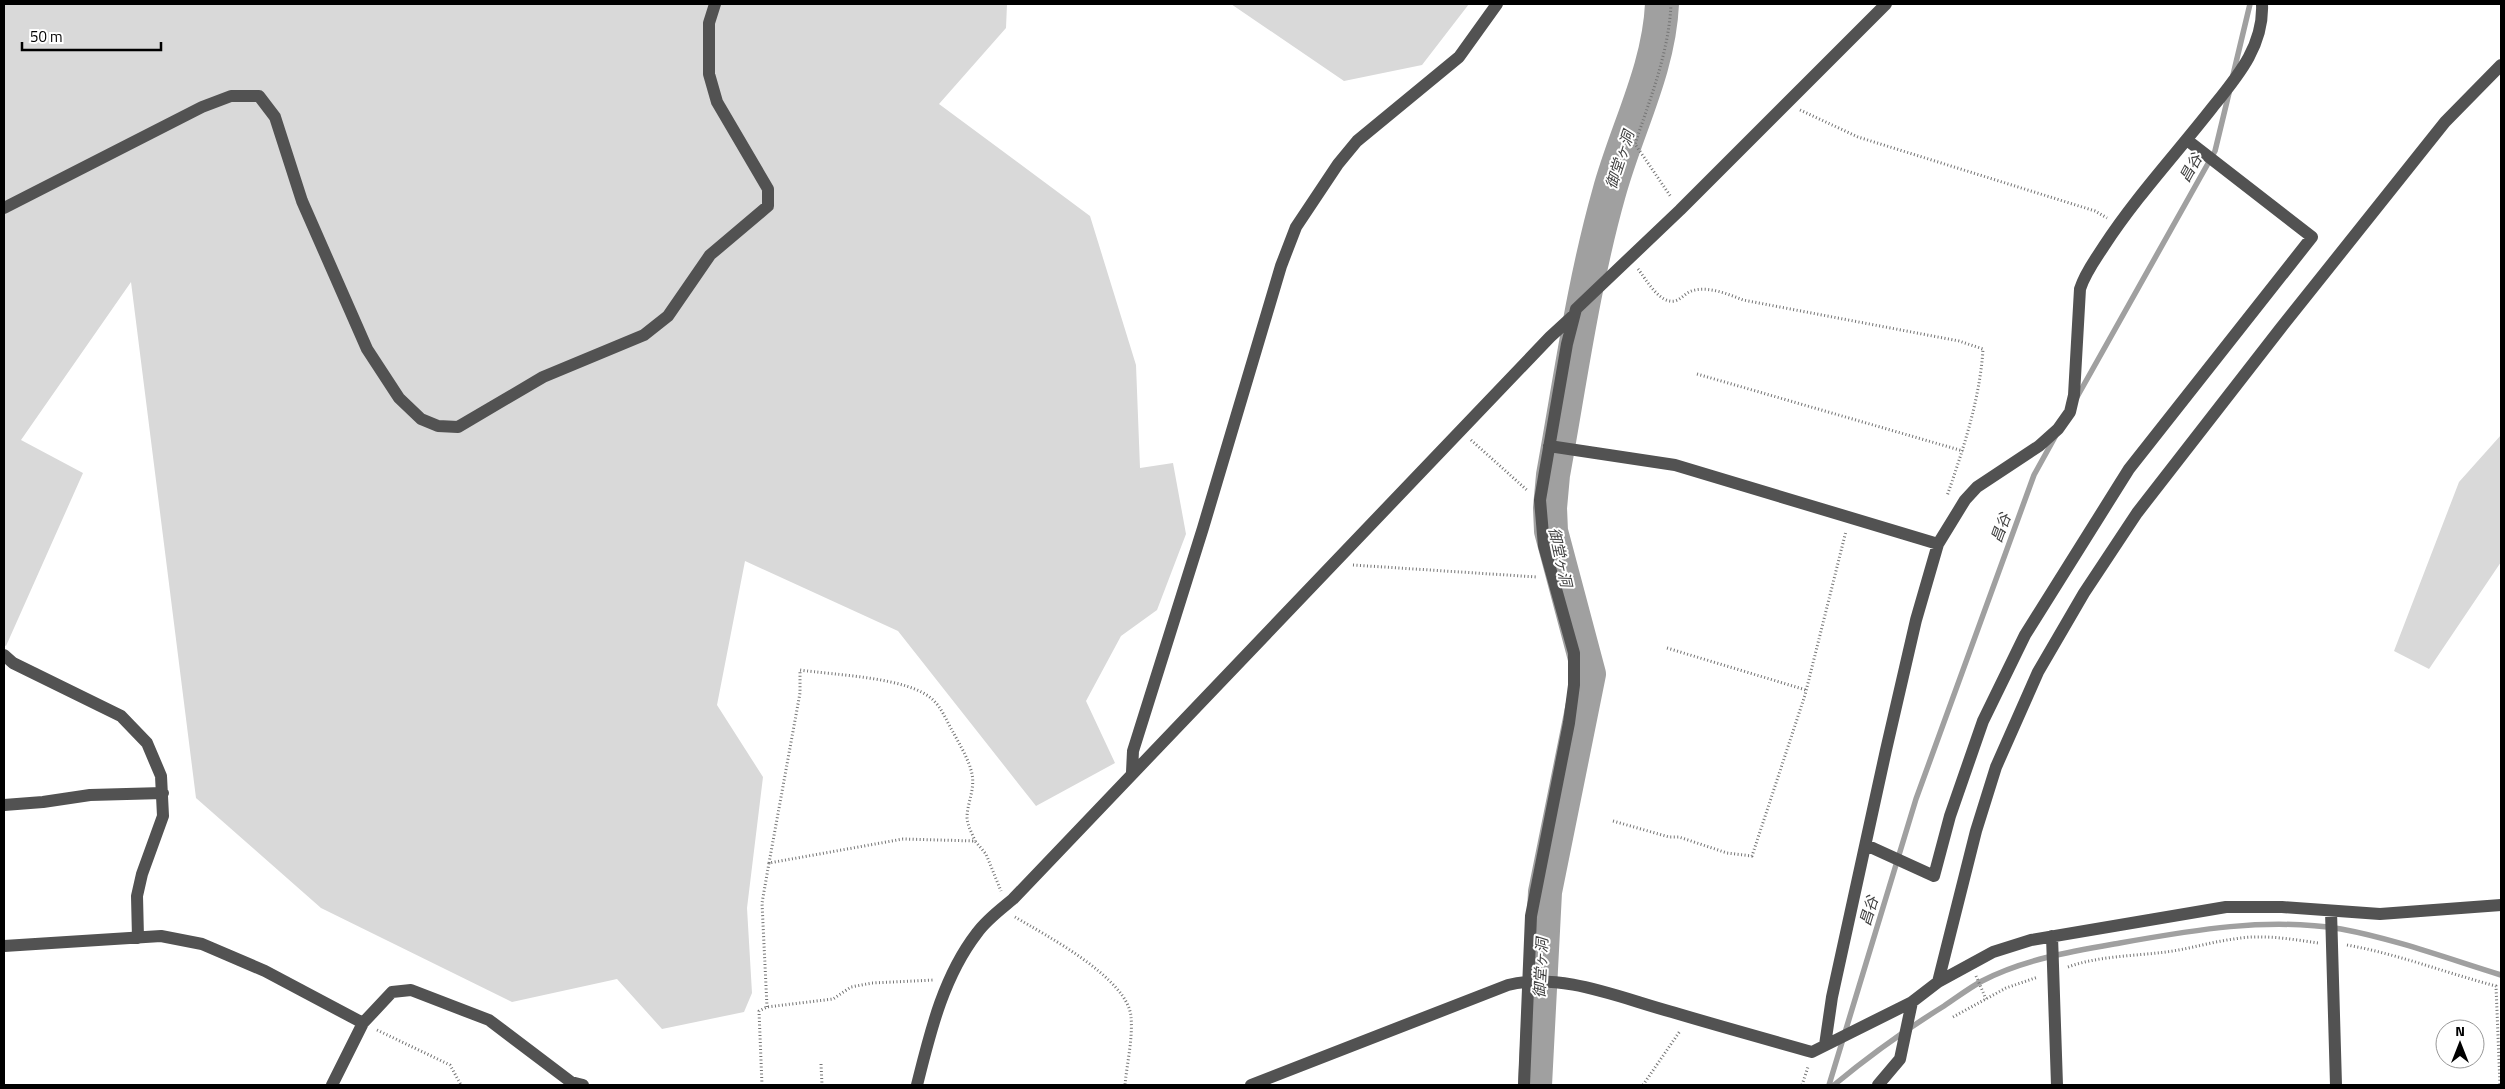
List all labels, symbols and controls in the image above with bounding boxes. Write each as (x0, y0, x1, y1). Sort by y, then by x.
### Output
scale bar (22, 20, 161, 52)
text: 50 m (30, 25, 63, 48)
water label: 御堂ヶ洞 (1599, 126, 1640, 192)
water label: 昌谷 (2173, 147, 2209, 186)
water label: 昌谷 (1985, 508, 2017, 546)
water label: 御堂ヶ洞 (1543, 525, 1578, 591)
water label: 昌谷 (1853, 891, 1884, 929)
water label: 御堂ヶ洞 (1527, 935, 1554, 999)
north arrow (2435, 1019, 2485, 1069)
text: N (2455, 1020, 2465, 1041)

